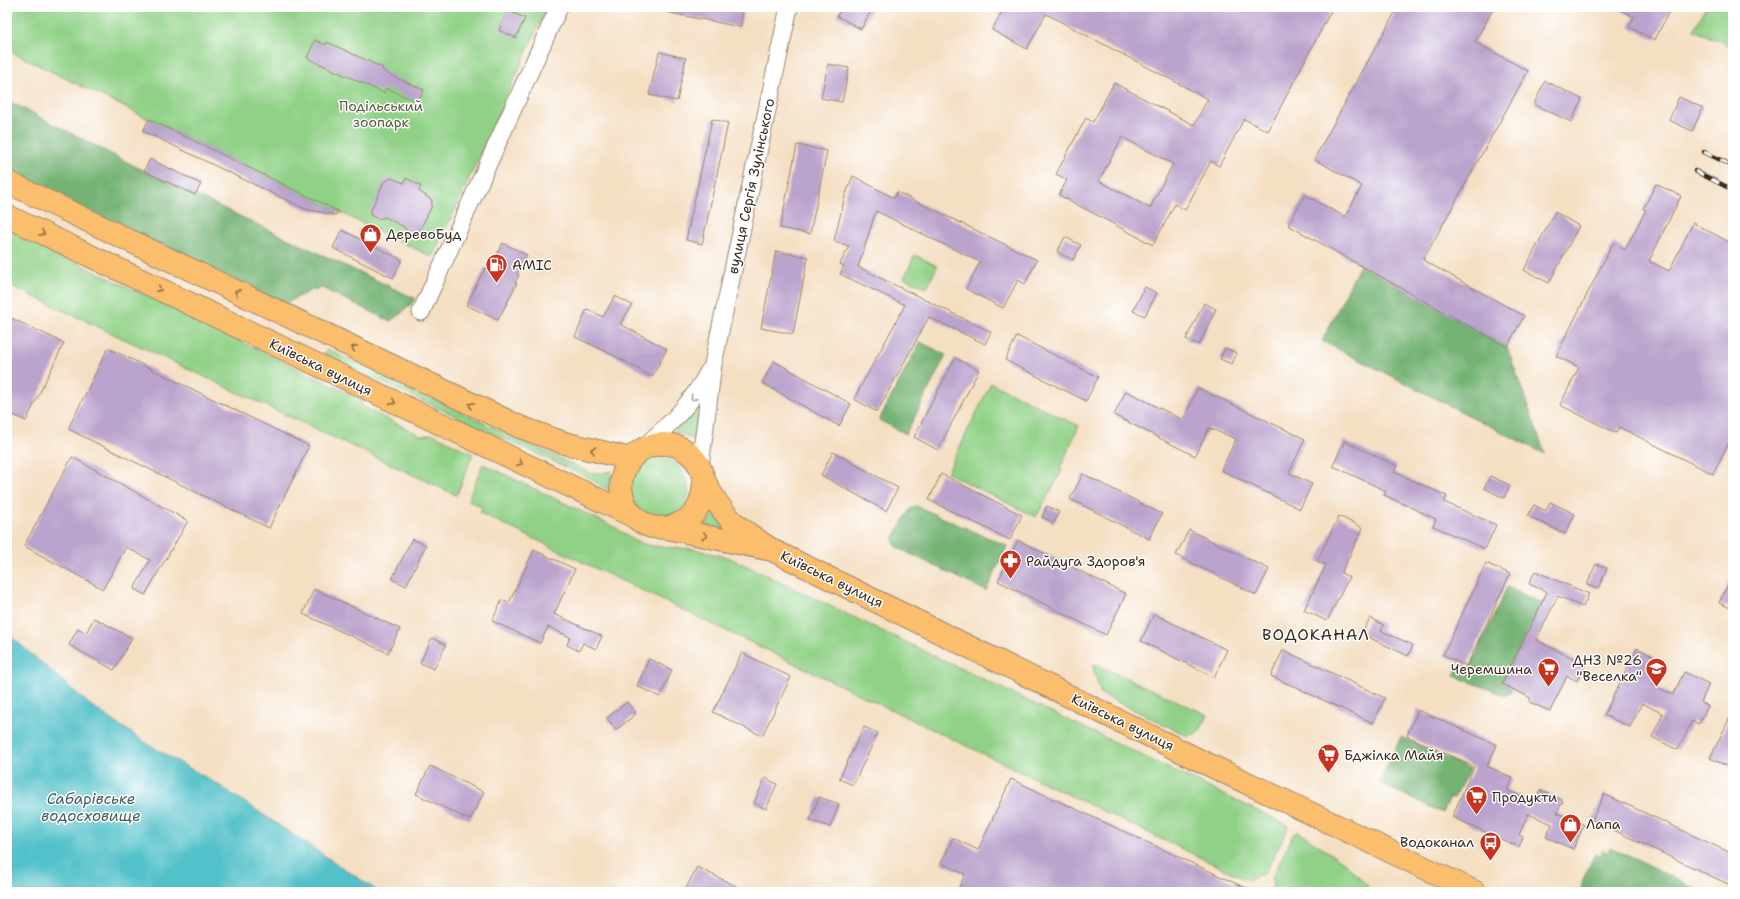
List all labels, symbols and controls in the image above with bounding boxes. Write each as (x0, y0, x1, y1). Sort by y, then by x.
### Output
street label: вулиця Сергія Зулінського (724, 96, 778, 276)
park label: Подільський зоопарк (339, 97, 423, 131)
shop icon: ДеревоБуд (357, 221, 383, 254)
place label: ДеревоБуд (386, 225, 462, 243)
one-way arrow (38, 228, 45, 236)
fuel station icon: АМІС (484, 252, 510, 285)
place label: АМІС (512, 256, 552, 274)
one-way arrow (155, 284, 163, 292)
one-way arrow (233, 289, 241, 297)
street label: Київська вулиця (267, 334, 375, 400)
one-way arrow (351, 345, 358, 353)
one-way arrow (691, 393, 698, 400)
one-way arrow (389, 397, 396, 405)
one-way arrow (468, 402, 475, 409)
one-way arrow (589, 446, 596, 454)
one-way arrow (516, 458, 524, 466)
one-way arrow (702, 531, 708, 539)
street label: Київська вулиця (778, 546, 886, 612)
pharmacy icon: Райдуга Здоров'я (998, 548, 1024, 581)
place label: Райдуга Здоров'я (1026, 552, 1145, 570)
district label: ВОДОКАНАЛ (1262, 624, 1370, 645)
place label: ДНЗ №26 "Веселка" (1573, 651, 1642, 685)
school or university icon: ДНЗ №26 "Веселка" (1644, 655, 1670, 688)
supermarket icon: Черемшина (1535, 656, 1561, 689)
place label: Черемшина (1451, 660, 1532, 678)
street label: Київська вулиця (1069, 689, 1177, 755)
supermarket icon: Бджілка Майя (1316, 742, 1342, 775)
place label: Бджілка Майя (1344, 746, 1444, 764)
supermarket icon: Продукти (1463, 784, 1489, 817)
place label: Продукти (1492, 788, 1557, 806)
water label: Сабарівське водосховище (41, 789, 141, 826)
shop icon: Лапа (1557, 811, 1583, 844)
place label: Лапа (1586, 815, 1621, 833)
bus stop icon: Водоканал (1477, 829, 1503, 862)
place label: Водоканал (1400, 833, 1474, 851)

